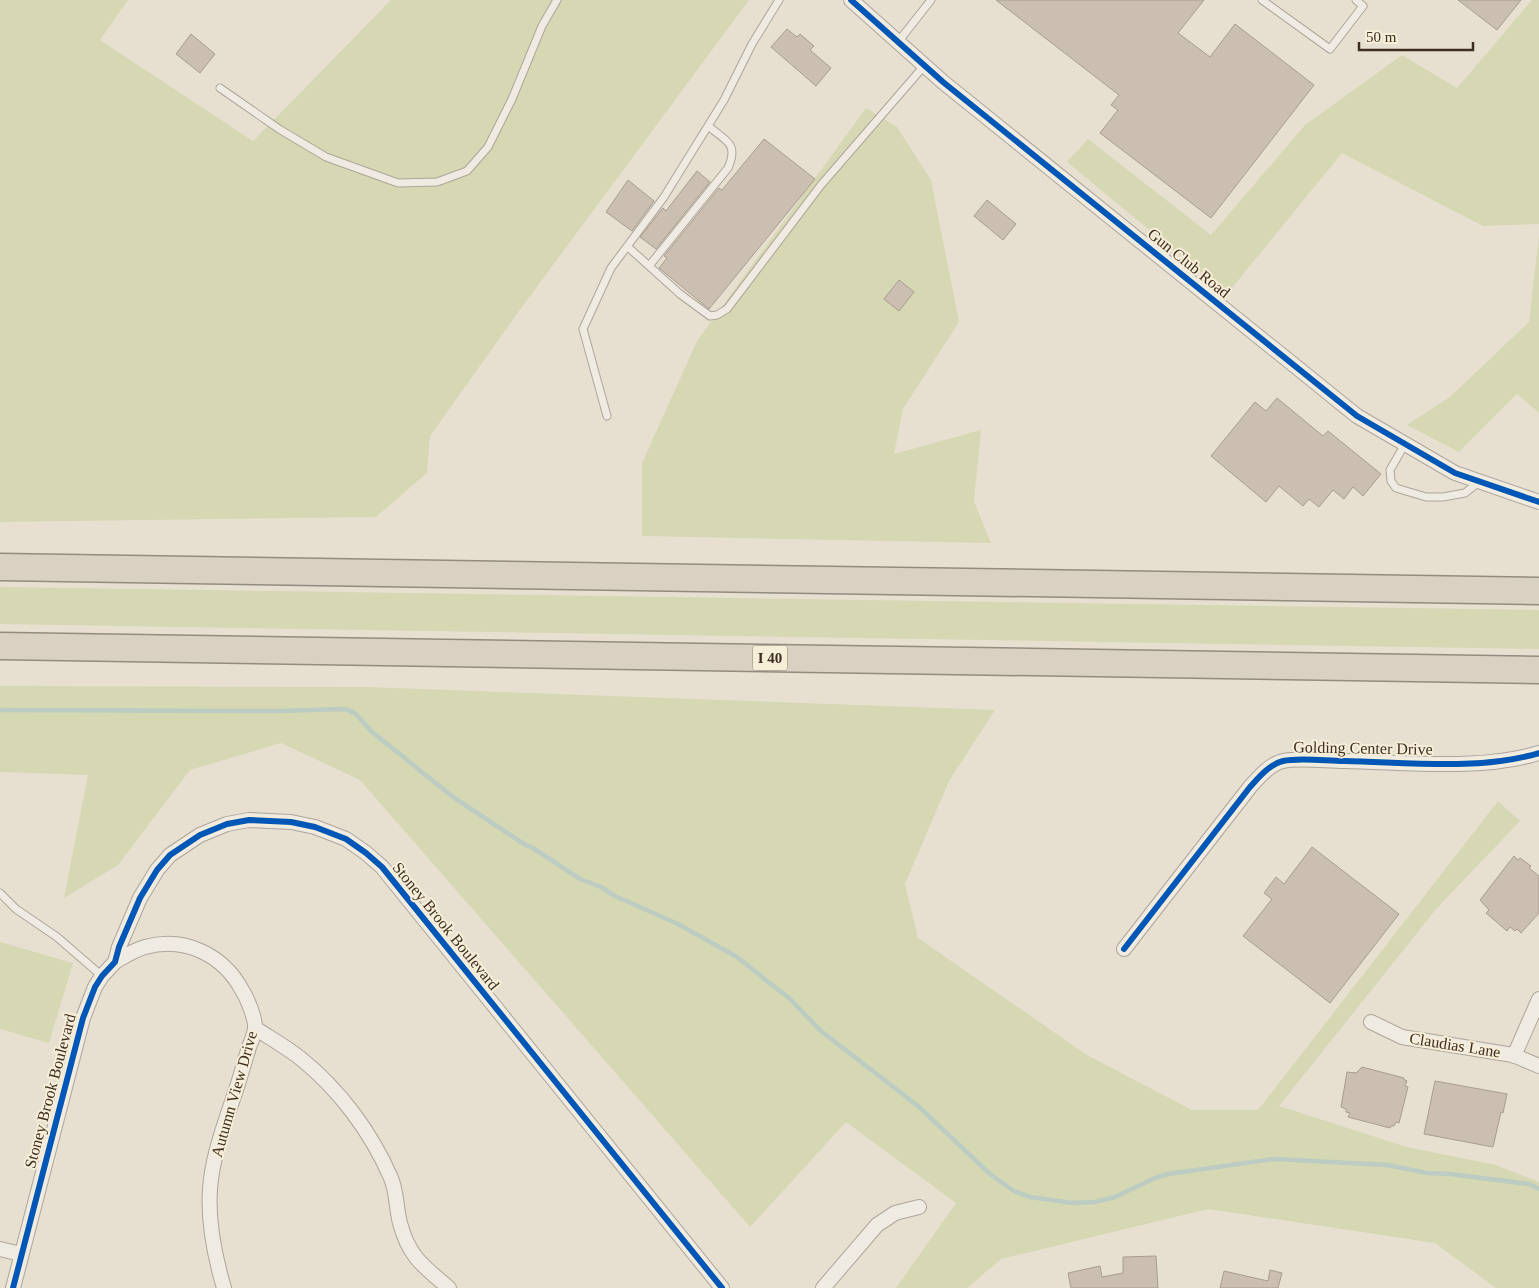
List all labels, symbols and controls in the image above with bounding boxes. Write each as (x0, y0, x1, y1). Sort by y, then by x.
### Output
scale bar (1359, 20, 1473, 52)
text: 50 m (1366, 29, 1397, 45)
street label: Gun Club Road (1145, 225, 1233, 301)
road number: I 40 (752, 646, 788, 670)
street label: Golding Center Drive (1293, 738, 1433, 759)
street label: Stoney Brook Boulevard (389, 859, 503, 994)
street label: Stoney Brook Boulevard (21, 1012, 80, 1170)
street label: Autumn View Drive (208, 1029, 260, 1159)
street label: Claudias Lane (1408, 1029, 1502, 1061)

